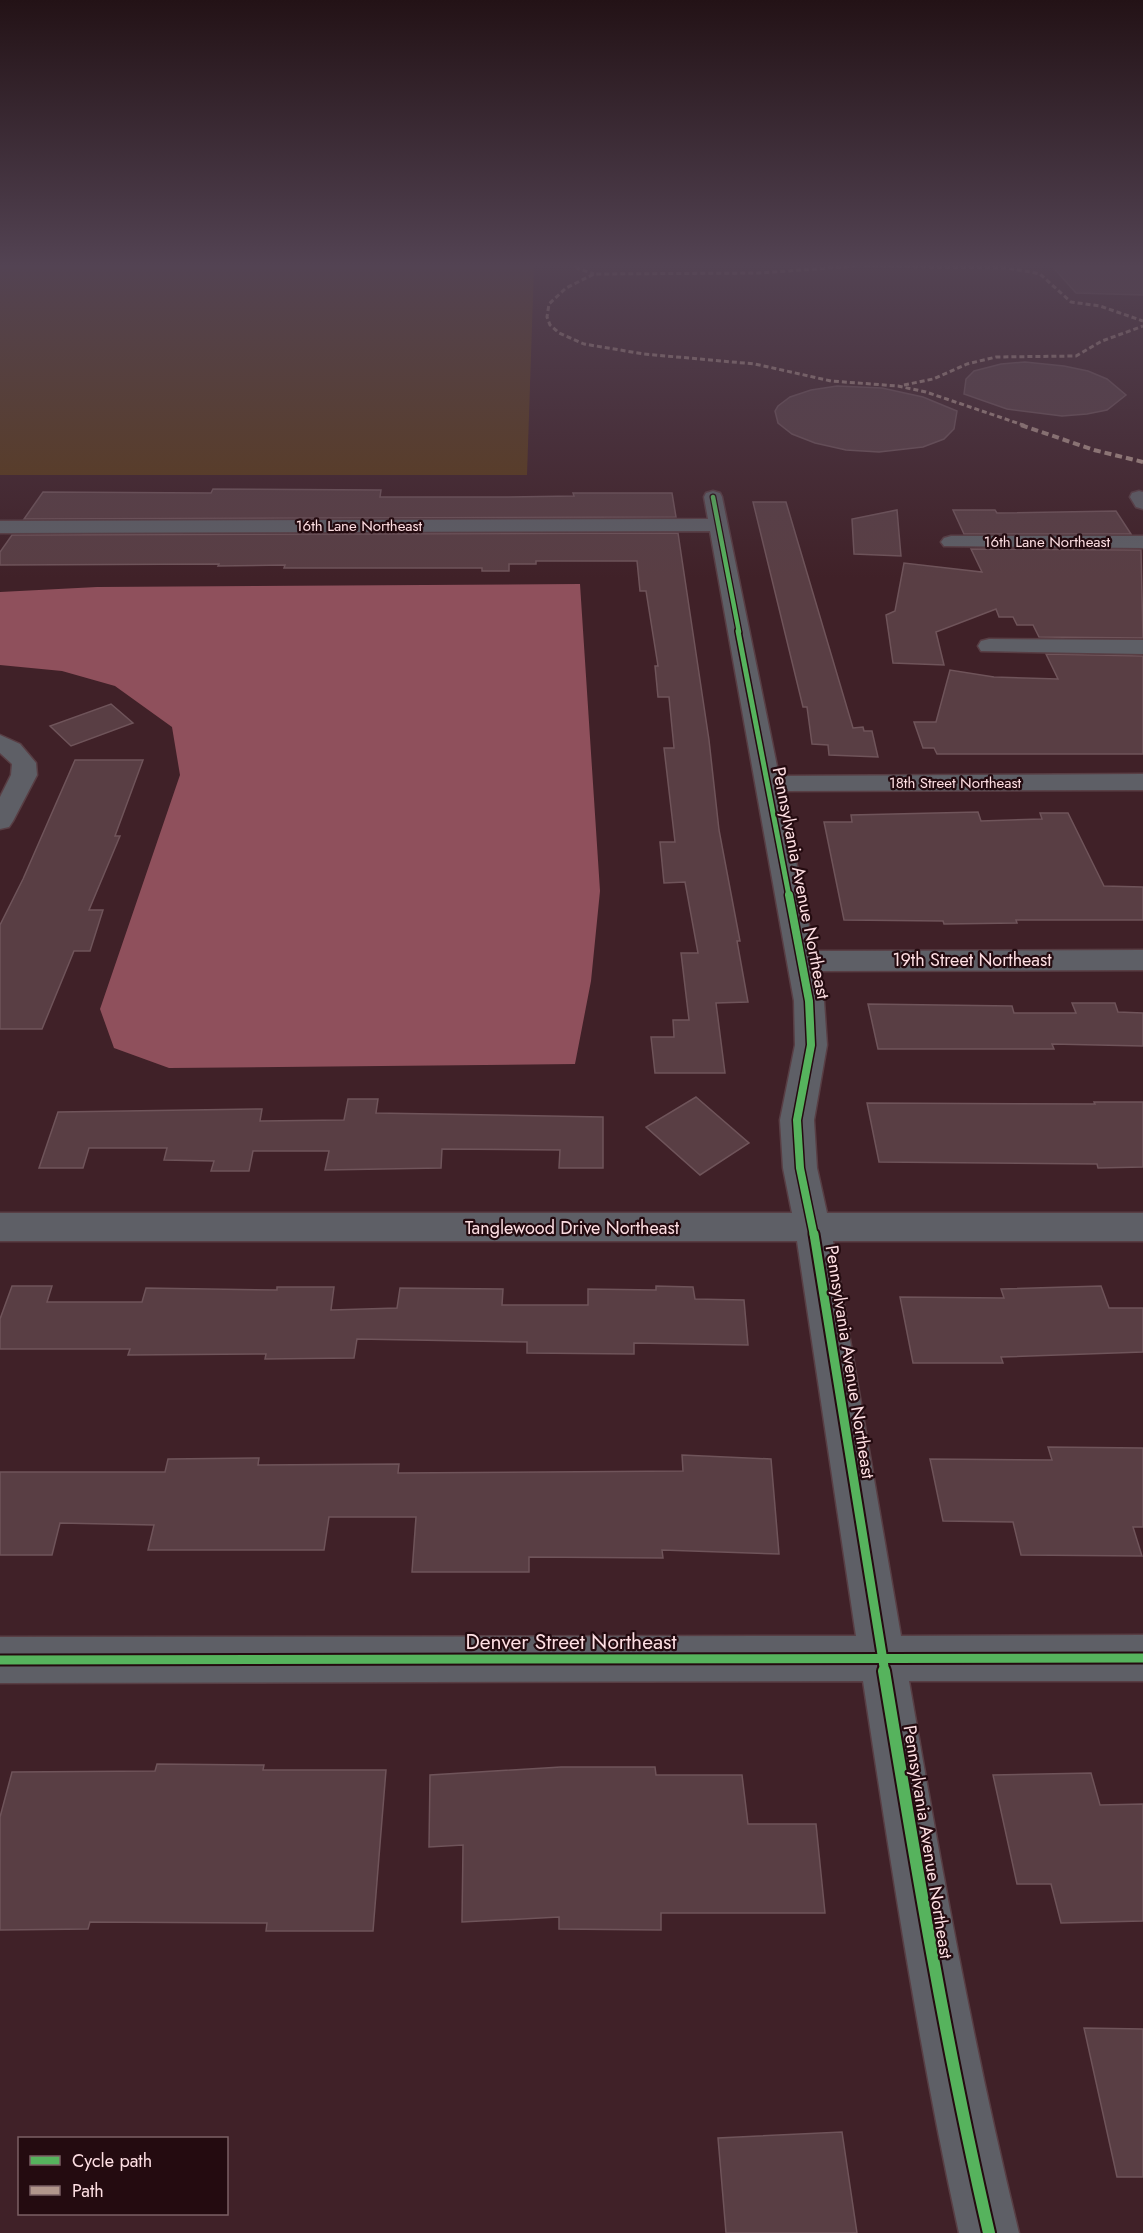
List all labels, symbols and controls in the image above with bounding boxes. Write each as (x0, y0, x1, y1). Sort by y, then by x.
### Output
street label: 16th Lane Northeast (296, 515, 423, 537)
street label: 16th Lane Northeast (984, 531, 1111, 553)
street label: Pennsylvania Avenue Northeast (766, 765, 836, 1002)
street label: 18th Street Northeast (889, 772, 1022, 794)
street label: 19th Street Northeast (892, 947, 1052, 973)
street label: Tanglewood Drive Northeast (465, 1215, 680, 1241)
street label: Pennsylvania Avenue Northeast (819, 1243, 881, 1481)
street label: Denver Street Northeast (465, 1627, 677, 1657)
street label: Pennsylvania Avenue Northeast (897, 1723, 959, 1961)
legend (18, 2137, 228, 2215)
text: Cycle path (72, 2148, 152, 2174)
text: Path (72, 2178, 104, 2204)

